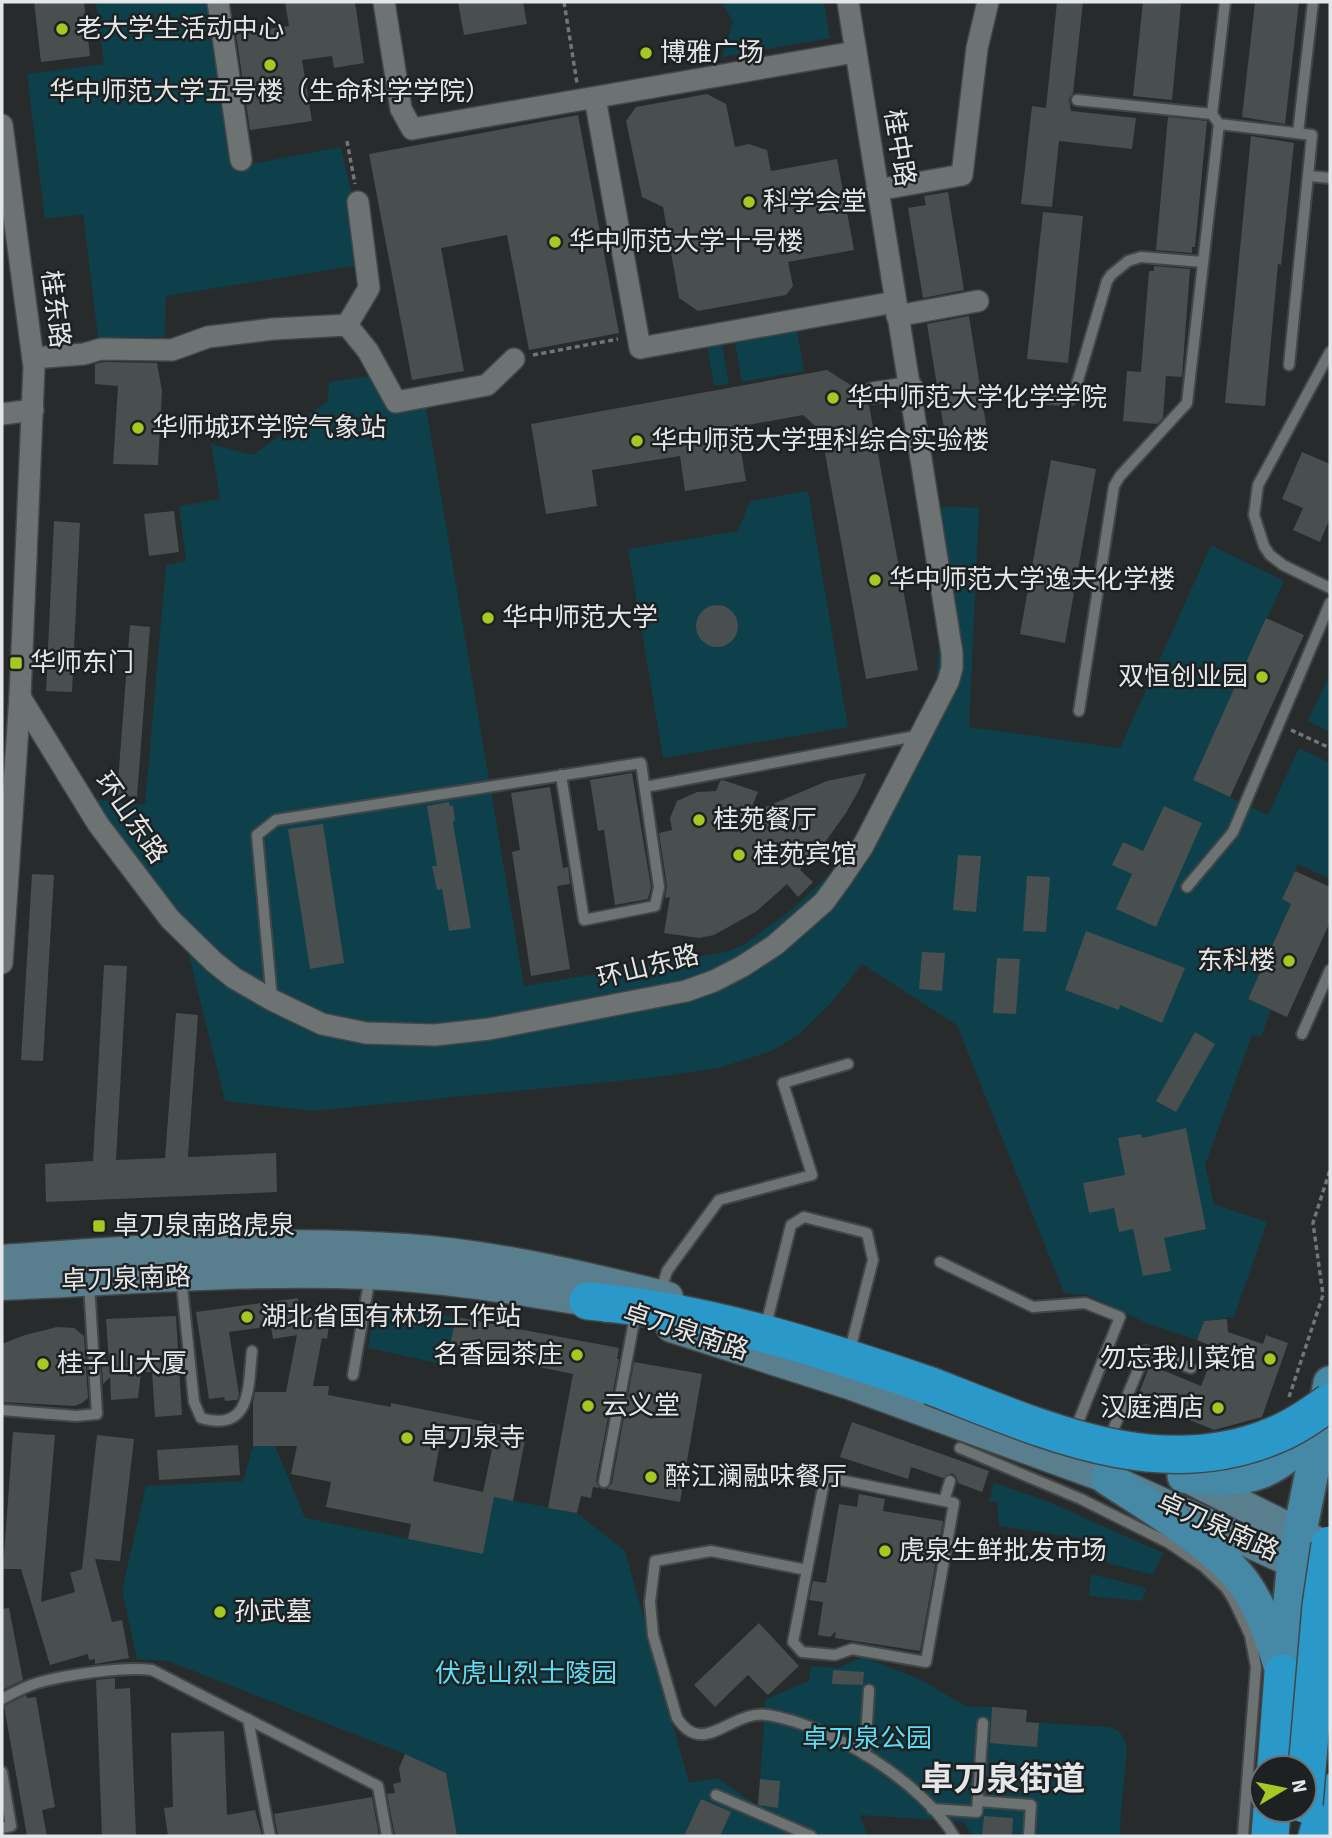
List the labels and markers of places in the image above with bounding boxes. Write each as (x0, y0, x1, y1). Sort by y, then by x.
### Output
place label: 老大学生活动中心 (76, 13, 284, 45)
marker: 老大学生活动中心 (54, 21, 70, 37)
place label: 博雅广场 (660, 37, 764, 69)
marker: 博雅广场 (638, 45, 654, 61)
marker: 华中师范大学五号楼（生命科学学院） (262, 57, 278, 73)
place label: 华中师范大学五号楼（生命科学学院） (49, 76, 491, 108)
place label: 科学会堂 (763, 186, 867, 218)
marker: 科学会堂 (741, 194, 757, 210)
place label: 华中师范大学十号楼 (569, 226, 803, 258)
marker: 华中师范大学十号楼 (547, 234, 563, 250)
place label: 华中师范大学化学学院 (847, 382, 1107, 414)
marker: 华中师范大学化学学院 (825, 390, 841, 406)
place label: 华师城环学院气象站 (152, 412, 386, 444)
marker: 华师城环学院气象站 (130, 420, 146, 436)
place label: 华中师范大学理科综合实验楼 (651, 425, 989, 457)
marker: 华中师范大学理科综合实验楼 (629, 433, 645, 449)
place label: 华中师范大学逸夫化学楼 (889, 564, 1175, 596)
marker: 华中师范大学逸夫化学楼 (867, 572, 883, 588)
place label: 华中师范大学 (502, 602, 658, 634)
marker: 华中师范大学 (480, 610, 496, 626)
place label: 华师东门 (30, 647, 134, 679)
marker: 华师东门 (8, 655, 24, 671)
place label: 双恒创业园 (1118, 661, 1248, 693)
marker: 双恒创业园 (1254, 669, 1270, 685)
place label: 桂苑餐厅 (713, 804, 817, 836)
marker: 桂苑餐厅 (691, 812, 707, 828)
place label: 桂苑宾馆 (753, 839, 857, 871)
marker: 桂苑宾馆 (731, 847, 747, 863)
place label: 东科楼 (1197, 945, 1275, 977)
marker: 东科楼 (1281, 953, 1297, 969)
place label: 卓刀泉南路虎泉 (113, 1210, 295, 1242)
marker: 卓刀泉南路虎泉 (91, 1218, 107, 1234)
place label: 湖北省国有林场工作站 (261, 1301, 521, 1333)
marker: 湖北省国有林场工作站 (239, 1309, 255, 1325)
place label: 名香园茶庄 (433, 1339, 563, 1371)
place label: 勿忘我川菜馆 (1100, 1343, 1256, 1375)
marker: 名香园茶庄 (569, 1347, 585, 1363)
place label: 桂子山大厦 (57, 1348, 187, 1380)
marker: 勿忘我川菜馆 (1262, 1351, 1278, 1367)
marker: 桂子山大厦 (35, 1356, 51, 1372)
place label: 云义堂 (602, 1390, 680, 1422)
place label: 汉庭酒店 (1100, 1392, 1204, 1424)
marker: 云义堂 (580, 1398, 596, 1414)
marker: 汉庭酒店 (1210, 1400, 1226, 1416)
place label: 卓刀泉寺 (421, 1422, 525, 1454)
marker: 卓刀泉寺 (399, 1430, 415, 1446)
place label: 醉江澜融味餐厅 (665, 1461, 847, 1493)
marker: 醉江澜融味餐厅 (643, 1469, 659, 1485)
place label: 虎泉生鲜批发市场 (899, 1535, 1107, 1567)
marker: 虎泉生鲜批发市场 (877, 1543, 893, 1559)
place label: 孙武墓 (234, 1596, 312, 1628)
marker: 孙武墓 (212, 1604, 228, 1620)

